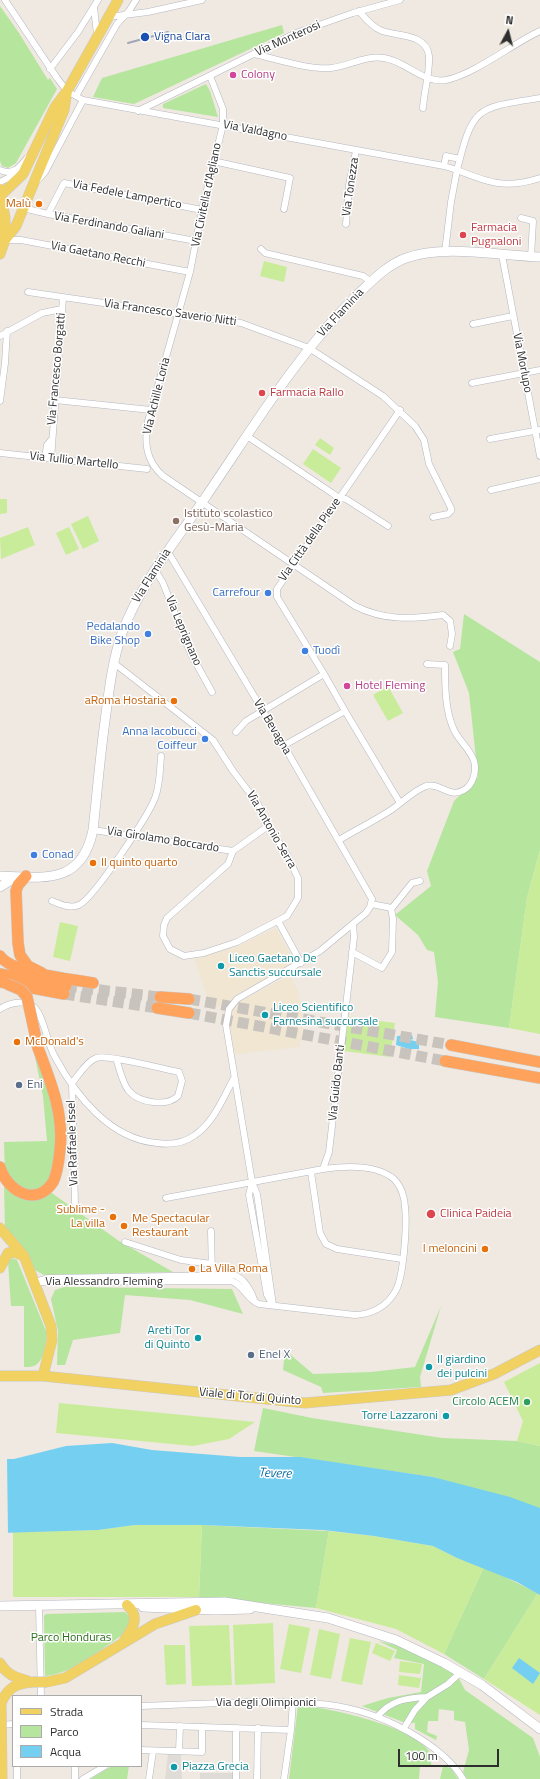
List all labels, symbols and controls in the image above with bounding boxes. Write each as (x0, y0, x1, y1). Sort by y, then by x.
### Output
north arrow (488, 12, 528, 52)
text: N (505, 12, 514, 28)
street label: Via Monterosi (253, 18, 323, 60)
place label: Vigna Clara (154, 30, 210, 44)
marker: Vigna Clara (139, 31, 151, 43)
place label: Colony (241, 68, 275, 82)
marker: Colony (228, 70, 238, 80)
street label: Via Valdagno (222, 118, 288, 144)
street label: Via Civitella d'Agliano (189, 142, 225, 248)
street label: Via Tonezza (340, 157, 362, 217)
street label: Via Fedele Lampertico (71, 177, 183, 213)
place label: Malù (6, 197, 31, 211)
marker: Malù (34, 199, 44, 209)
street label: Via Ferdinando Galiani (53, 209, 165, 243)
place label: Farmacia Pugnaloni (471, 221, 521, 249)
marker: Farmacia Pugnaloni (458, 230, 468, 240)
street label: Via Gaetano Recchi (49, 239, 147, 271)
street label: Via Flaminia (315, 286, 367, 340)
street label: Via Francesco Saverio Nitti (103, 297, 237, 329)
street label: Via Francesco Borgatti (45, 312, 69, 426)
street label: Via Morlupo (509, 332, 535, 394)
street label: Via Achille Loria (140, 356, 174, 436)
place label: Farmacia Rallo (270, 386, 344, 400)
marker: Farmacia Rallo (257, 388, 267, 398)
street label: Via Tullio Martello (29, 449, 119, 473)
street label: Via Città della Pieve (276, 496, 344, 584)
place label: Istituto scolastico Gesù-Maria (184, 507, 273, 535)
marker: Istituto scolastico Gesù-Maria (171, 516, 181, 526)
street label: Via Flaminia (130, 546, 174, 606)
place label: Carrefour (212, 586, 260, 600)
marker: Carrefour (263, 588, 273, 598)
street label: Via Leprignano (162, 594, 204, 668)
place label: Pedalando Bike Shop (87, 620, 140, 648)
marker: Pedalando Bike Shop (143, 629, 153, 639)
place label: Tuodì (313, 644, 340, 658)
marker: Tuodì (300, 646, 310, 656)
place label: Hotel Fleming (355, 679, 425, 693)
marker: Hotel Fleming (342, 681, 352, 691)
place label: aRoma Hostaria (85, 694, 166, 708)
marker: aRoma Hostaria (169, 696, 179, 706)
street label: Via Bevagna (250, 697, 294, 757)
place label: Anna Iacobucci Coiffeur (122, 725, 197, 753)
marker: Anna Iacobucci Coiffeur (200, 734, 210, 744)
street label: Via Antonio Serra (243, 789, 299, 871)
street label: Via Girolamo Boccardo (106, 824, 220, 856)
place label: Conad (42, 848, 74, 862)
marker: Conad (29, 850, 39, 860)
place label: Il quinto quarto (101, 856, 178, 870)
marker: Il quinto quarto (88, 858, 98, 868)
place label: Liceo Gaetano De Sanctis succursale (229, 952, 322, 980)
marker: Liceo Gaetano De Sanctis succursale (216, 961, 226, 971)
place label: Liceo Scientifico Farnesina succursale (273, 1001, 378, 1029)
marker: Liceo Scientifico Farnesina succursale (260, 1010, 270, 1020)
place label: McDonald's (25, 1035, 84, 1049)
marker: McDonald's (12, 1037, 22, 1047)
street label: Via Guido Banti (326, 1044, 348, 1122)
place label: Eni (27, 1078, 43, 1092)
marker: Eni (14, 1080, 24, 1090)
street label: Via Raffaele Issel (64, 1100, 82, 1186)
place label: Sublime - La villa (56, 1203, 105, 1231)
place label: Clinica Paideia (440, 1207, 512, 1221)
marker: Clinica Paideia (425, 1208, 437, 1220)
marker: Sublime - La villa (108, 1212, 118, 1222)
place label: Me Spectacular Restaurant (132, 1212, 210, 1240)
marker: Me Spectacular Restaurant (119, 1221, 129, 1231)
place label: I meloncini (423, 1242, 477, 1256)
marker: I meloncini (480, 1244, 490, 1254)
place label: La Villa Roma (200, 1262, 268, 1276)
marker: La Villa Roma (187, 1264, 197, 1274)
street label: Via Alessandro Fleming (45, 1275, 163, 1289)
place label: Areti Tor di Quinto (145, 1324, 190, 1352)
marker: Areti Tor di Quinto (193, 1333, 203, 1343)
place label: Enel X (259, 1348, 290, 1362)
marker: Enel X (246, 1350, 256, 1360)
place label: Il giardino dei pulcini (437, 1353, 487, 1381)
marker: Il giardino dei pulcini (424, 1362, 434, 1372)
street label: Viale di Tor di Quinto (198, 1385, 302, 1409)
place label: Circolo ACEM (452, 1395, 519, 1409)
marker: Circolo ACEM (522, 1397, 532, 1407)
place label: Torre Lazzaroni (361, 1409, 438, 1423)
marker: Torre Lazzaroni (441, 1411, 451, 1421)
water label: Tevere (258, 1466, 292, 1482)
park label: Parco Honduras (31, 1631, 111, 1645)
legend (12, 1695, 142, 1767)
street label: Via degli Olimpionici (216, 1696, 316, 1710)
text: Strada (50, 1702, 83, 1721)
text: Parco (50, 1722, 79, 1741)
scale bar (400, 1741, 501, 1767)
text: Acqua (50, 1742, 81, 1761)
text: 100 m (405, 1746, 438, 1765)
place label: Piazza Grecia (182, 1760, 249, 1774)
marker: Piazza Grecia (169, 1762, 179, 1772)

